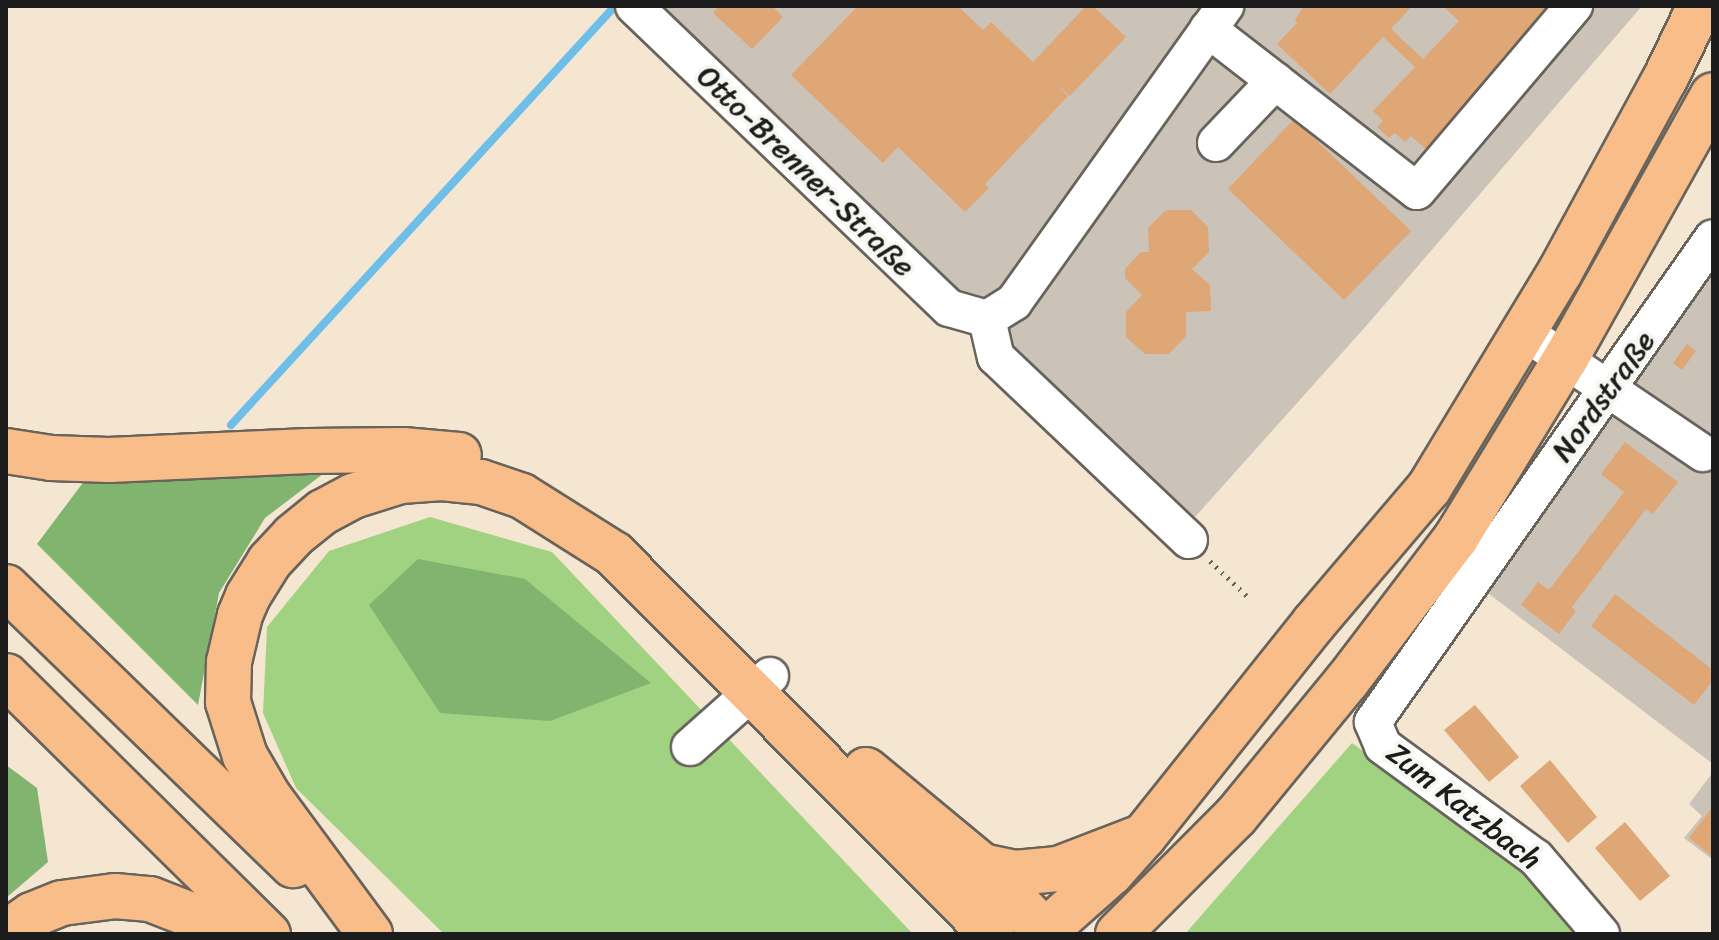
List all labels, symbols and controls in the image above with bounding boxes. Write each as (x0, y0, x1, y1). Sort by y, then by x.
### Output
street label: Otto-Brenner-Straße (690, 58, 922, 284)
street label: Nordstraße (1544, 324, 1662, 468)
street label: Zum Katzbach (1380, 735, 1548, 877)

